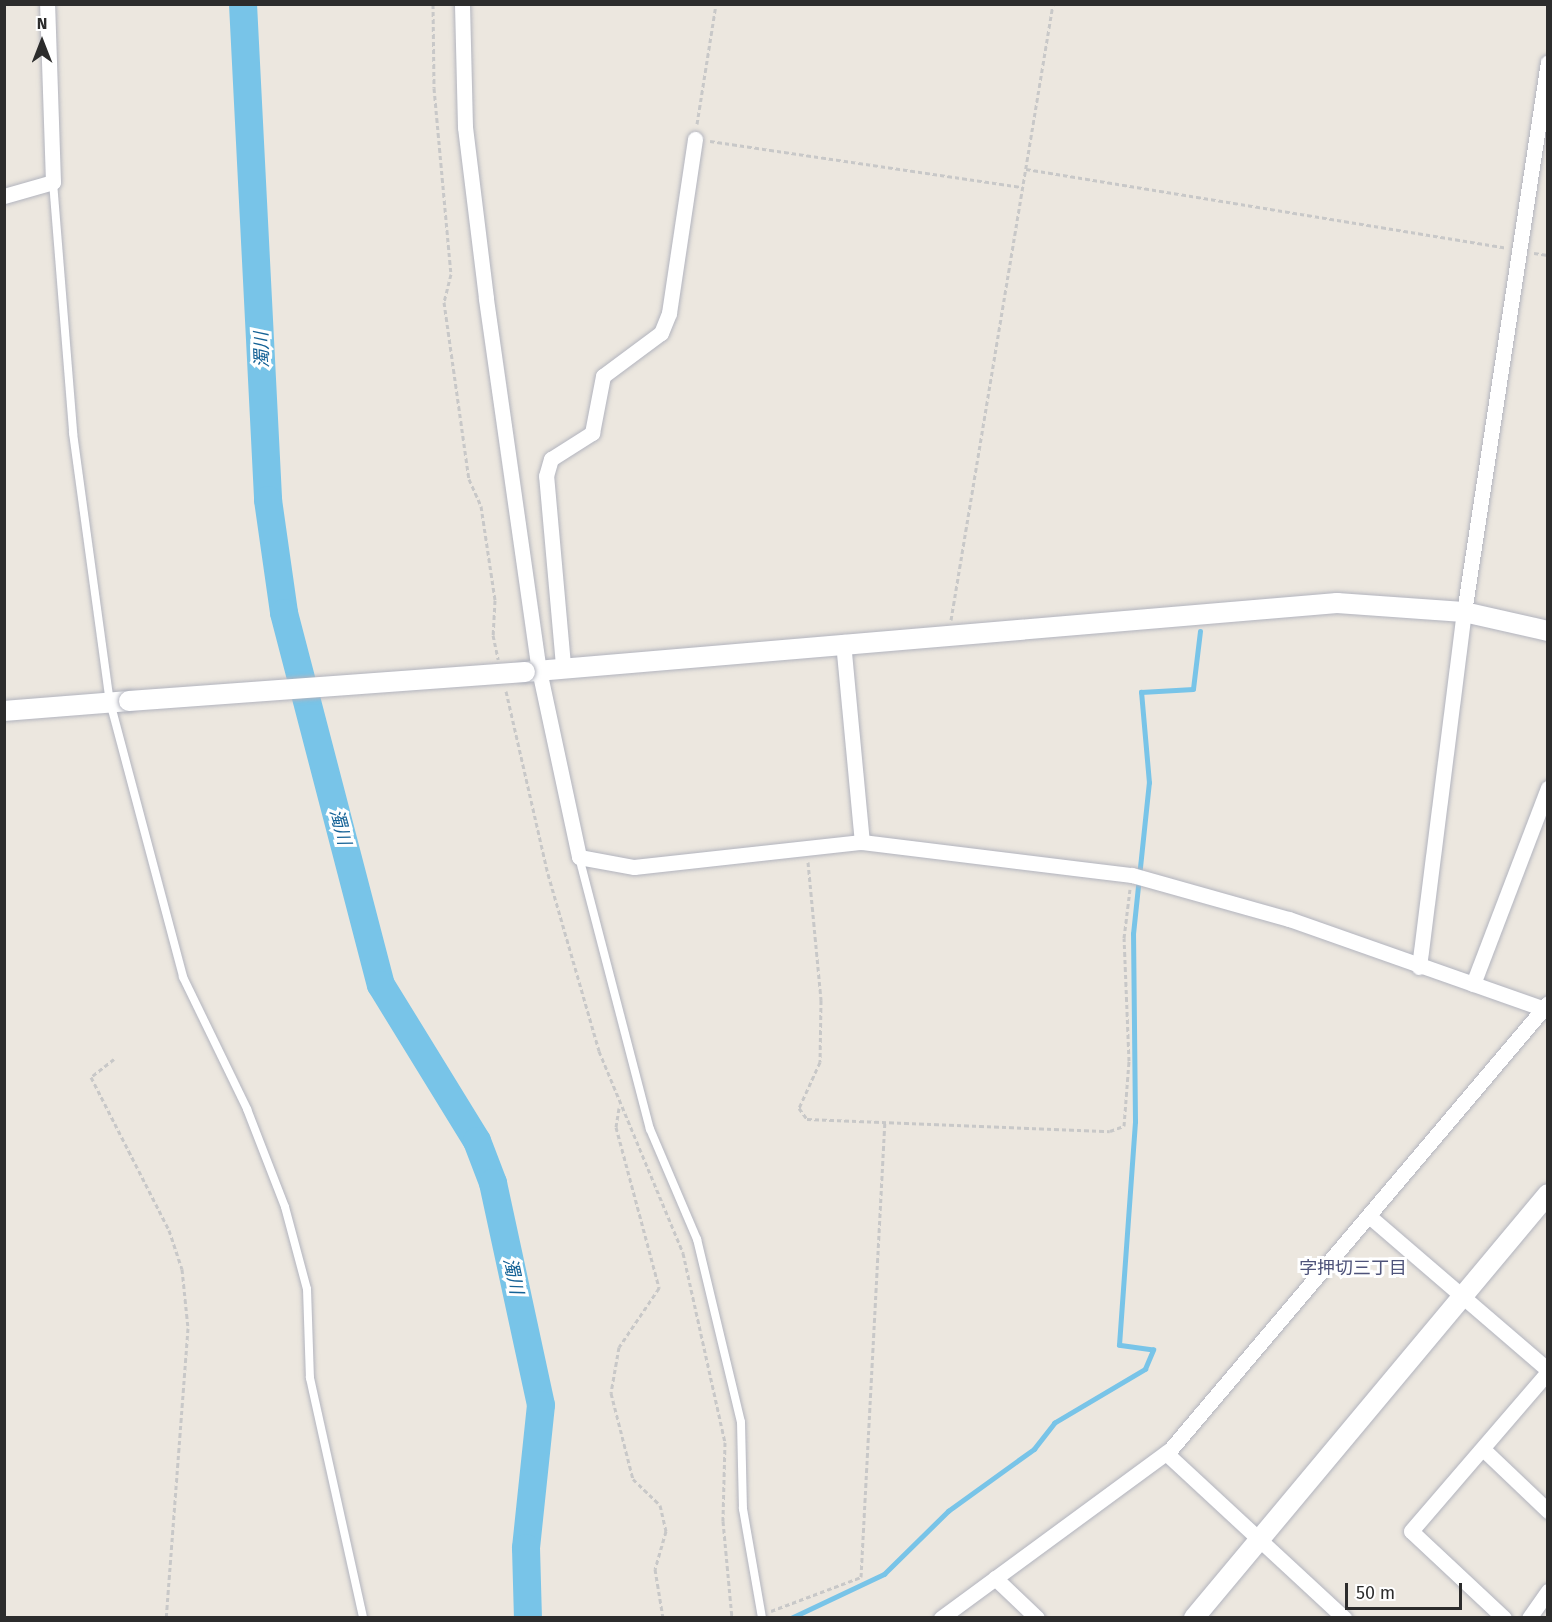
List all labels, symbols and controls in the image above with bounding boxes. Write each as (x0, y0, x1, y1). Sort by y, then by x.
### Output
north arrow (12, 12, 72, 72)
text: N (37, 14, 47, 33)
water label: 濁川 (251, 332, 273, 368)
water label: 濁川 (325, 807, 355, 847)
water label: 濁川 (499, 1256, 527, 1296)
district label: 字押切三丁目 (1299, 1257, 1407, 1279)
scale bar (1348, 1571, 1465, 1609)
text: 50 m (1356, 1582, 1395, 1604)

